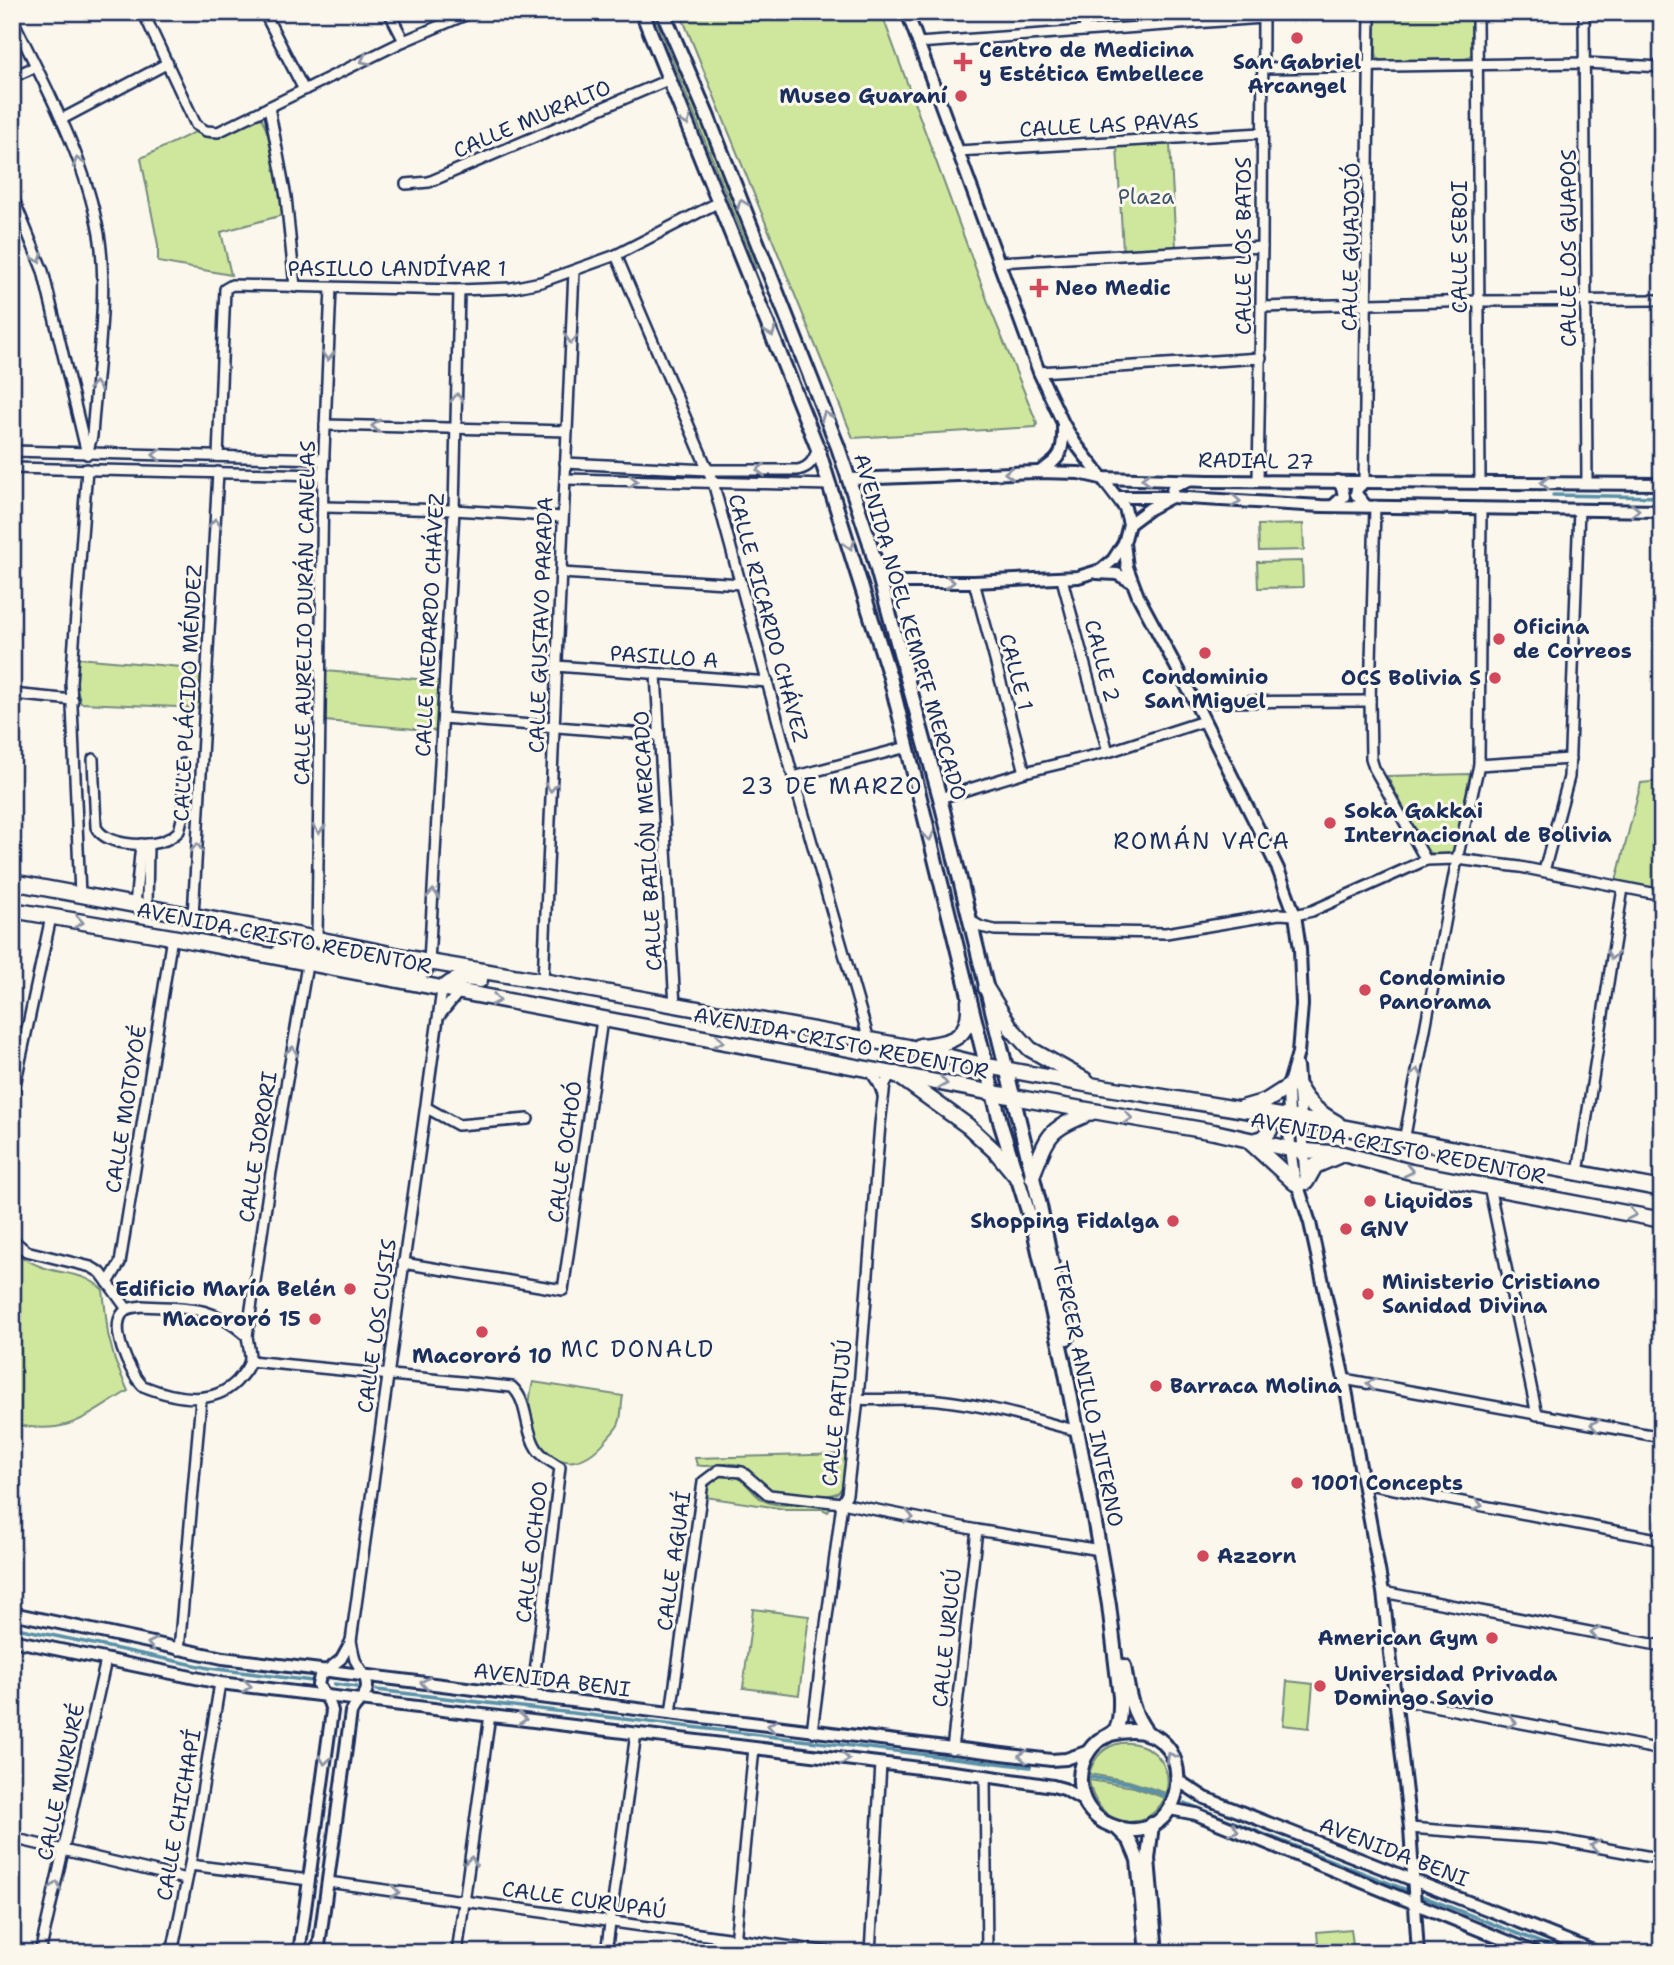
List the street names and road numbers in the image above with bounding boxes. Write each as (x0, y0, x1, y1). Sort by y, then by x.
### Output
street label: CALLE MURALTO (449, 73, 615, 165)
street label: CALLE LAS PAVAS (1019, 106, 1199, 144)
street label: CALLE LOS GUAPOS (1555, 149, 1583, 347)
street label: CALLE LOS BATOS (1230, 157, 1258, 335)
street label: CALLE GUAJOJÓ (1335, 162, 1366, 332)
street label: CALLE SEBOI (1446, 181, 1474, 313)
street label: PASILLO LANDÍVAR 1 (287, 254, 507, 283)
street label: CALLE AURELIO DURÁN CANELAS (287, 440, 322, 786)
street label: RADIAL 27 (1198, 446, 1314, 476)
street label: AVENIDA NOEL KEMPFF MERCADO (847, 450, 973, 804)
street label: CALLE RICARDO CHÁVEZ (721, 491, 816, 745)
street label: CALLE MEDARDO CHÁVEZ (408, 492, 451, 758)
street label: CALLE GUSTAVO PARADA (523, 496, 559, 754)
street label: CALLE PLÁCIDO MÉNDEZ (166, 563, 209, 822)
street label: CALLE 2 (1078, 617, 1126, 705)
street label: CALLE 1 (992, 631, 1040, 713)
street label: PASILLO A (609, 639, 719, 675)
street label: CALLE BAILÓN MERCADO (626, 710, 669, 972)
street label: AVENIDA CRISTO REDENTOR (134, 896, 434, 980)
street label: AVENIDA CRISTO REDENTOR (691, 1001, 991, 1085)
street label: CALLE MOTOYOÉ (98, 1023, 153, 1195)
street label: CALLE JORORI (232, 1069, 284, 1225)
street label: CALLE OCHOÓ (540, 1079, 589, 1225)
street label: AVENIDA CRISTO REDENTOR (1248, 1106, 1548, 1190)
street label: CALLE LOS CUSIS (351, 1237, 403, 1415)
street label: TERCER ANILLO INTERNO (1046, 1258, 1130, 1530)
street label: CALLE PATUJÚ (814, 1338, 859, 1488)
street label: CALLE OCHOO (509, 1479, 555, 1625)
street label: CALLE AGUAÍ (649, 1489, 698, 1633)
street label: CALLE URUCÚ (925, 1567, 968, 1709)
street label: AVENIDA BENI (472, 1656, 632, 1704)
street label: CALLE MURURÉ (30, 1701, 91, 1863)
street label: CALLE CHICHAPÍ (149, 1727, 208, 1903)
street label: AVENIDA BENI (1315, 1811, 1473, 1893)
street label: CALLE CURUPAÚ (500, 1874, 668, 1925)

